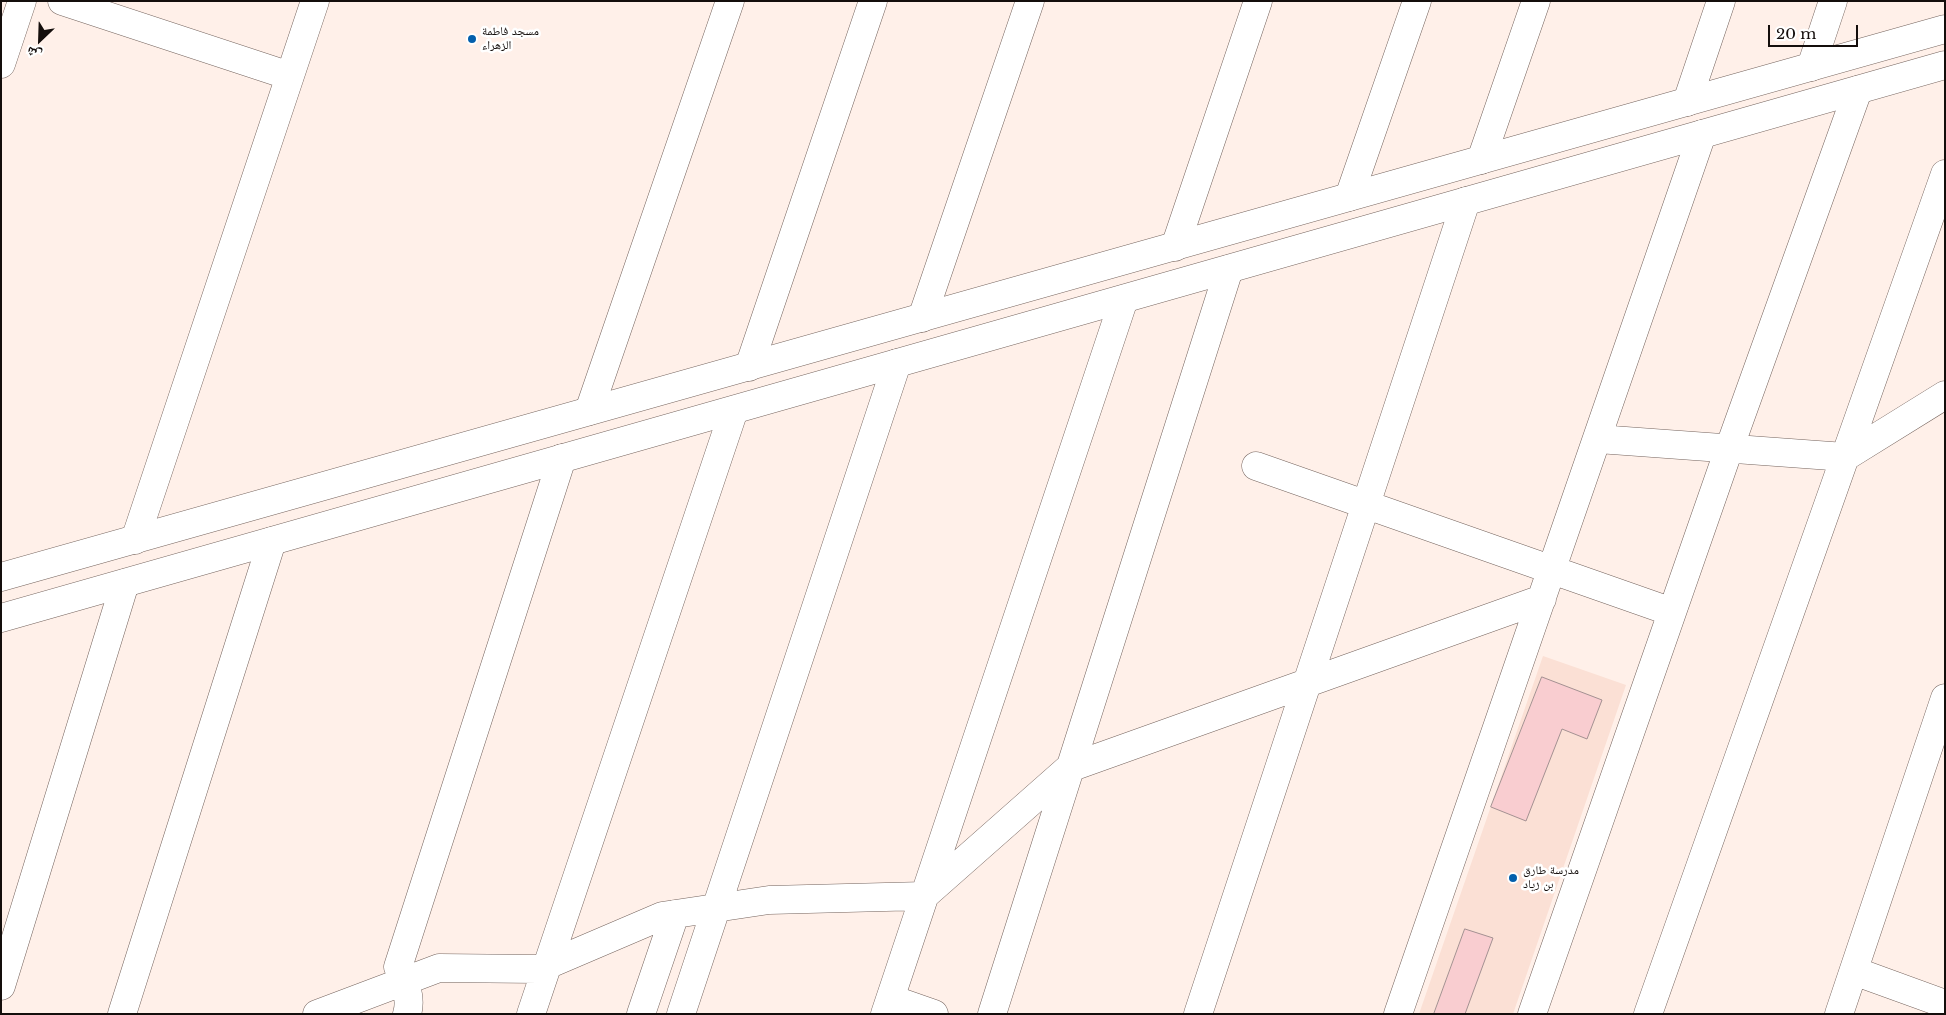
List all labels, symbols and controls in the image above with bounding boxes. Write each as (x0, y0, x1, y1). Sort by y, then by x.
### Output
north arrow (15, 15, 65, 65)
scale bar (1771, 15, 1861, 47)
text: 20 m (1776, 24, 1816, 43)
place label: مسجد فاطمة الزهراء (482, 25, 539, 53)
marker: مسجد فاطمة الزهراء (466, 33, 478, 45)
text: ش (23, 42, 44, 65)
place label: مدرسة طارق بن زياد (1523, 864, 1579, 892)
marker: مدرسة طارق بن زياد (1507, 872, 1519, 884)

